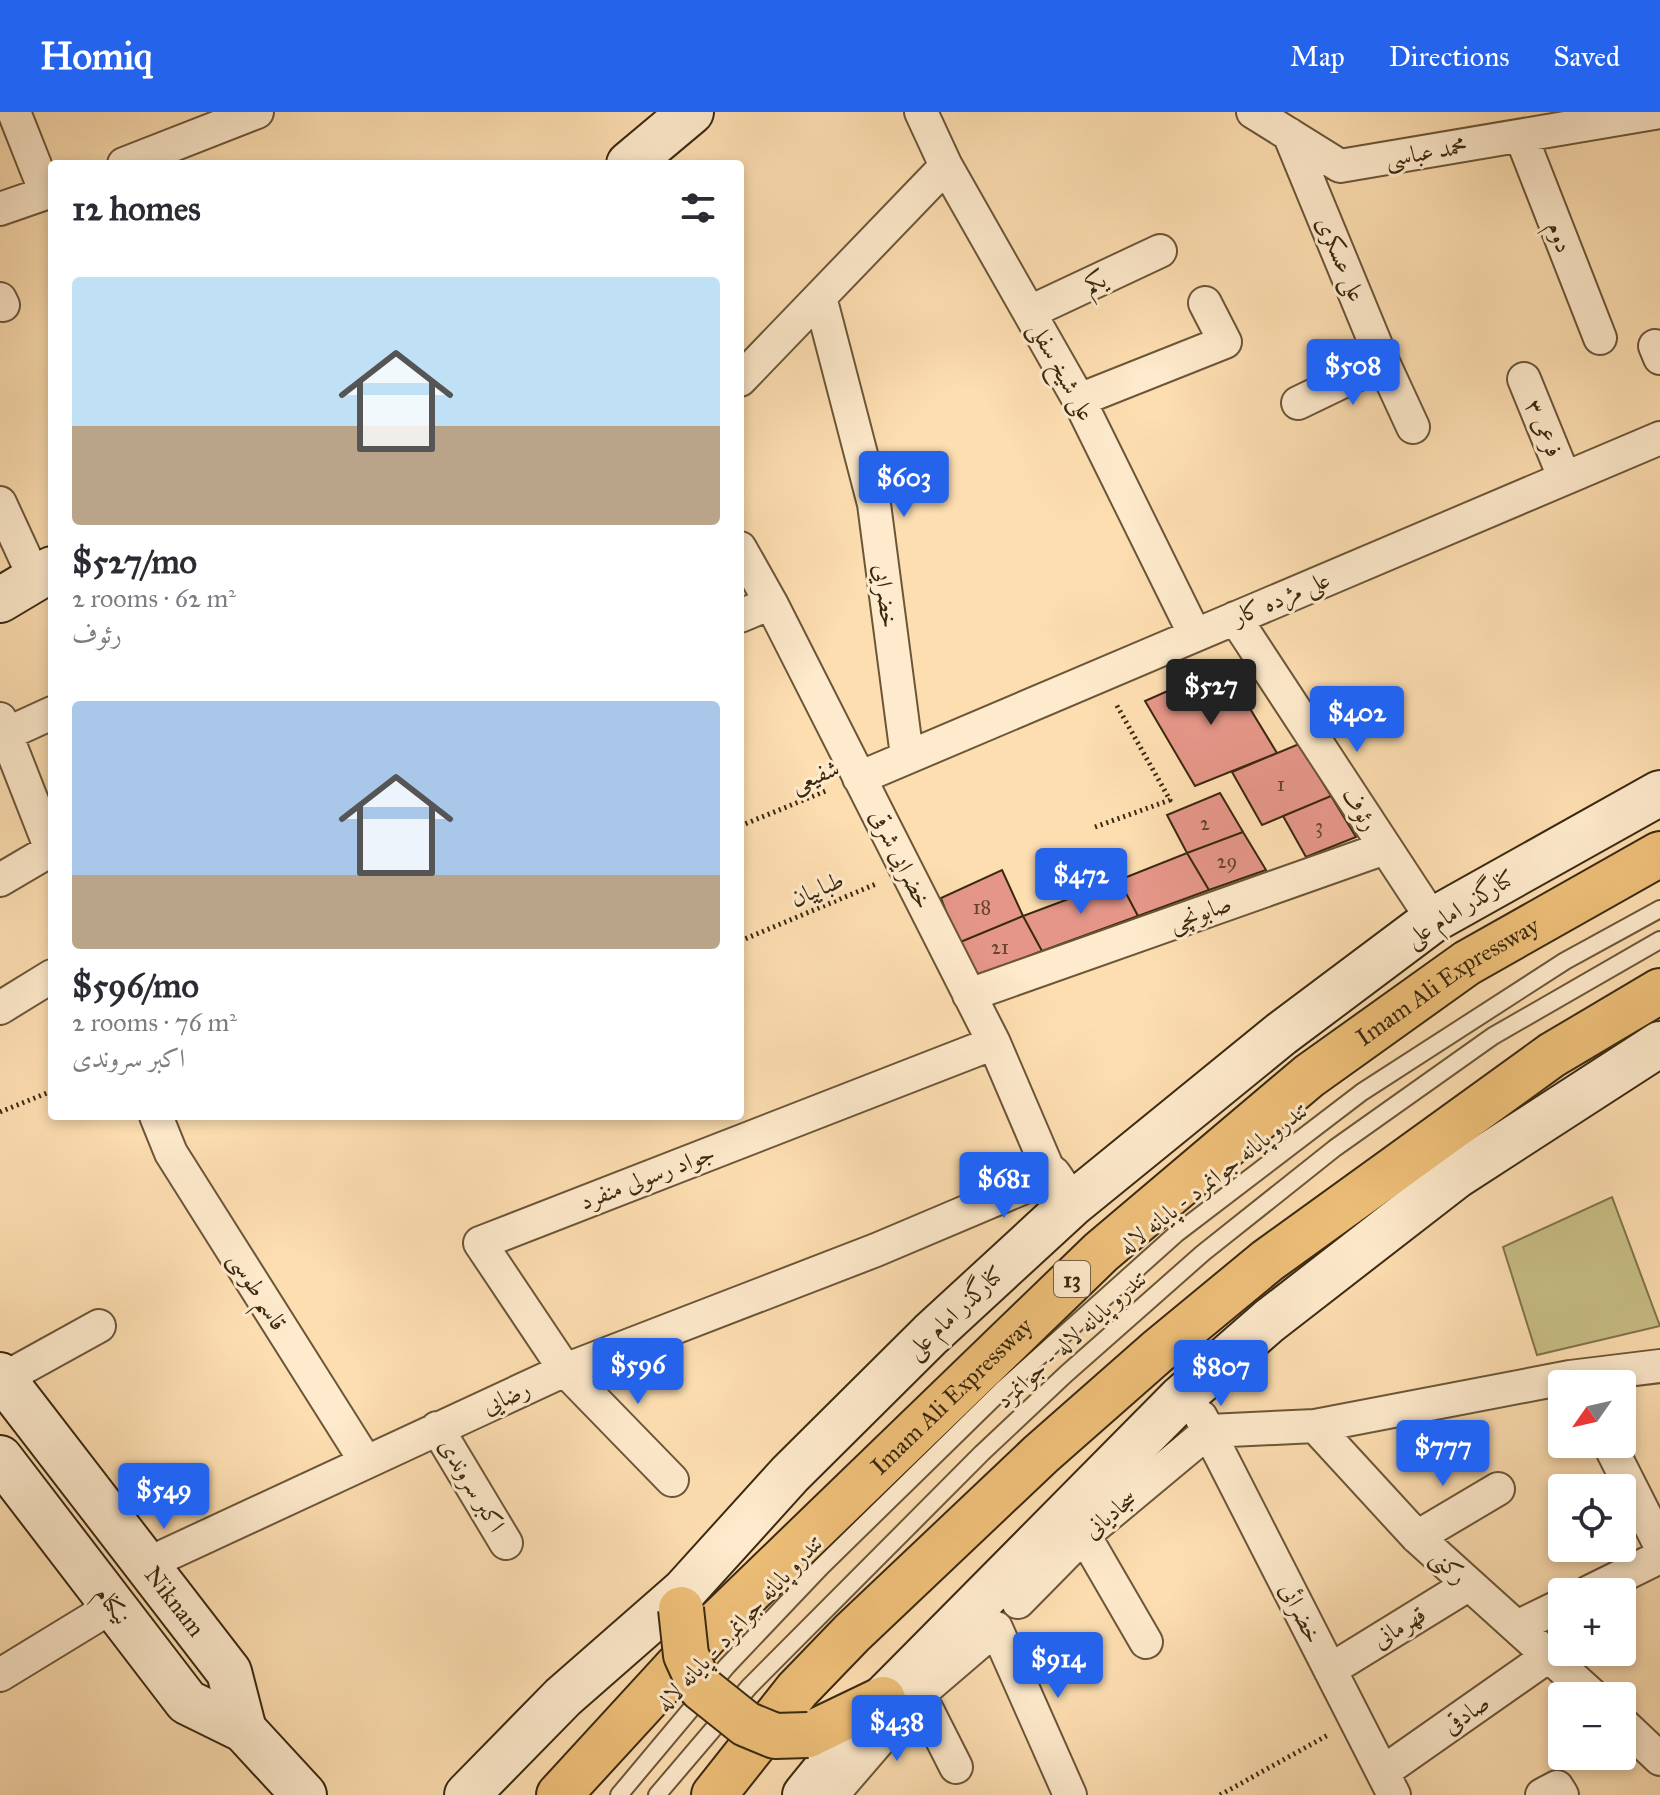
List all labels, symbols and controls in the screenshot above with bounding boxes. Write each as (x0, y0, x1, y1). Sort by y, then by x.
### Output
text: Homiq (40, 33, 152, 79)
text: Map (1290, 39, 1345, 74)
text: Directions (1389, 39, 1510, 74)
text: Saved (1554, 39, 1620, 74)
street label: محمد عباسی (1383, 130, 1470, 176)
icon: filters (676, 186, 720, 230)
text: 12 homes (72, 188, 201, 229)
street label: علی عسکری (1308, 212, 1372, 307)
street label: دوم (1535, 217, 1580, 259)
street label: یکم (1079, 263, 1115, 306)
street label: علی شیخ سفلی (1017, 316, 1102, 429)
icon: home (324, 329, 468, 473)
pin: $508 (1306, 339, 1400, 407)
text: $508 (1325, 349, 1381, 381)
street label: فرعی ۳ (1518, 394, 1570, 462)
pin: $603 (857, 451, 951, 519)
text: $603 (877, 461, 931, 493)
text: $527/mo (72, 541, 197, 582)
street label: خضرایی (866, 562, 905, 630)
street label: علی مژده کار (1226, 564, 1335, 635)
text: 2 rooms · 62 m² (72, 582, 236, 614)
text: رئوف (72, 618, 122, 650)
pin: $527 (1164, 659, 1258, 727)
text: $527 (1184, 669, 1238, 701)
pin: $402 (1310, 686, 1404, 754)
text: $402 (1328, 696, 1386, 728)
icon: home (324, 753, 468, 897)
street label: شفیعی (786, 753, 844, 800)
house number: 1 (1277, 772, 1285, 796)
street label: رئوف (1335, 782, 1385, 836)
street label: خضرایی شرقی (862, 804, 939, 914)
house number: 2 (1200, 811, 1210, 835)
house number: 3 (1315, 814, 1323, 838)
pin: $472 (1034, 848, 1128, 916)
house number: 29 (1217, 849, 1237, 873)
text: $472 (1053, 858, 1109, 890)
street label: کنارگذر امام علی (1399, 861, 1524, 959)
street label: طباییان (786, 864, 848, 914)
street label: صابونچی (1165, 888, 1236, 940)
house number: 18 (973, 895, 991, 919)
street label: Imam Ali Expressway (1350, 910, 1545, 1053)
house number: 21 (991, 935, 1009, 959)
text: $596/mo (72, 965, 199, 1006)
text: 2 rooms · 76 m² (72, 1006, 237, 1038)
text: اکبر سروندی (72, 1042, 185, 1074)
street label: تندرو پایانه جوانمرد - پایانه لاله (1112, 1095, 1315, 1263)
street label: جواد رسولی منفرد (575, 1137, 719, 1217)
pin: $681 (957, 1152, 1051, 1220)
text: $681 (977, 1162, 1031, 1194)
street label: قاسم طوسی (215, 1246, 294, 1341)
street label: کنارگذر امام علی (898, 1257, 1015, 1370)
road number: 13 (1054, 1261, 1090, 1297)
street label: تندرو پایانه لاله - جوانمرد (989, 1263, 1154, 1416)
street label: Imam Ali Expressway (865, 1311, 1039, 1481)
pin: $596 (591, 1338, 685, 1406)
pin: $807 (1174, 1340, 1268, 1408)
text: $596 (611, 1348, 665, 1380)
text: $807 (1192, 1350, 1250, 1382)
north arrow (1548, 1370, 1636, 1458)
map controls (1548, 1370, 1636, 1770)
street label: رضایی (477, 1373, 535, 1421)
pin: $777 (1396, 1420, 1490, 1488)
text: $777 (1414, 1430, 1472, 1462)
street label: اکبر سروندی (431, 1433, 512, 1538)
pin: $549 (117, 1463, 211, 1531)
text: $549 (136, 1473, 192, 1505)
button: locate (1548, 1474, 1636, 1562)
street label: سجادیانی (1077, 1483, 1143, 1545)
street label: تندرو پایانه جوانمرد - پایانه لاله (649, 1528, 831, 1720)
street label: رکنی (1423, 1542, 1474, 1592)
street label: Niknam (138, 1560, 211, 1643)
street label: خضرائی (1272, 1578, 1329, 1649)
button: + (1548, 1578, 1636, 1666)
street label: نیکنام (84, 1580, 137, 1634)
street label: قهرمانی (1367, 1599, 1431, 1655)
pin: $914 (1011, 1632, 1105, 1700)
text: $914 (1031, 1642, 1085, 1674)
button: − (1548, 1682, 1636, 1770)
street label: صادقی (1437, 1687, 1495, 1741)
pin: $438 (850, 1695, 944, 1763)
text: $438 (870, 1705, 924, 1737)

